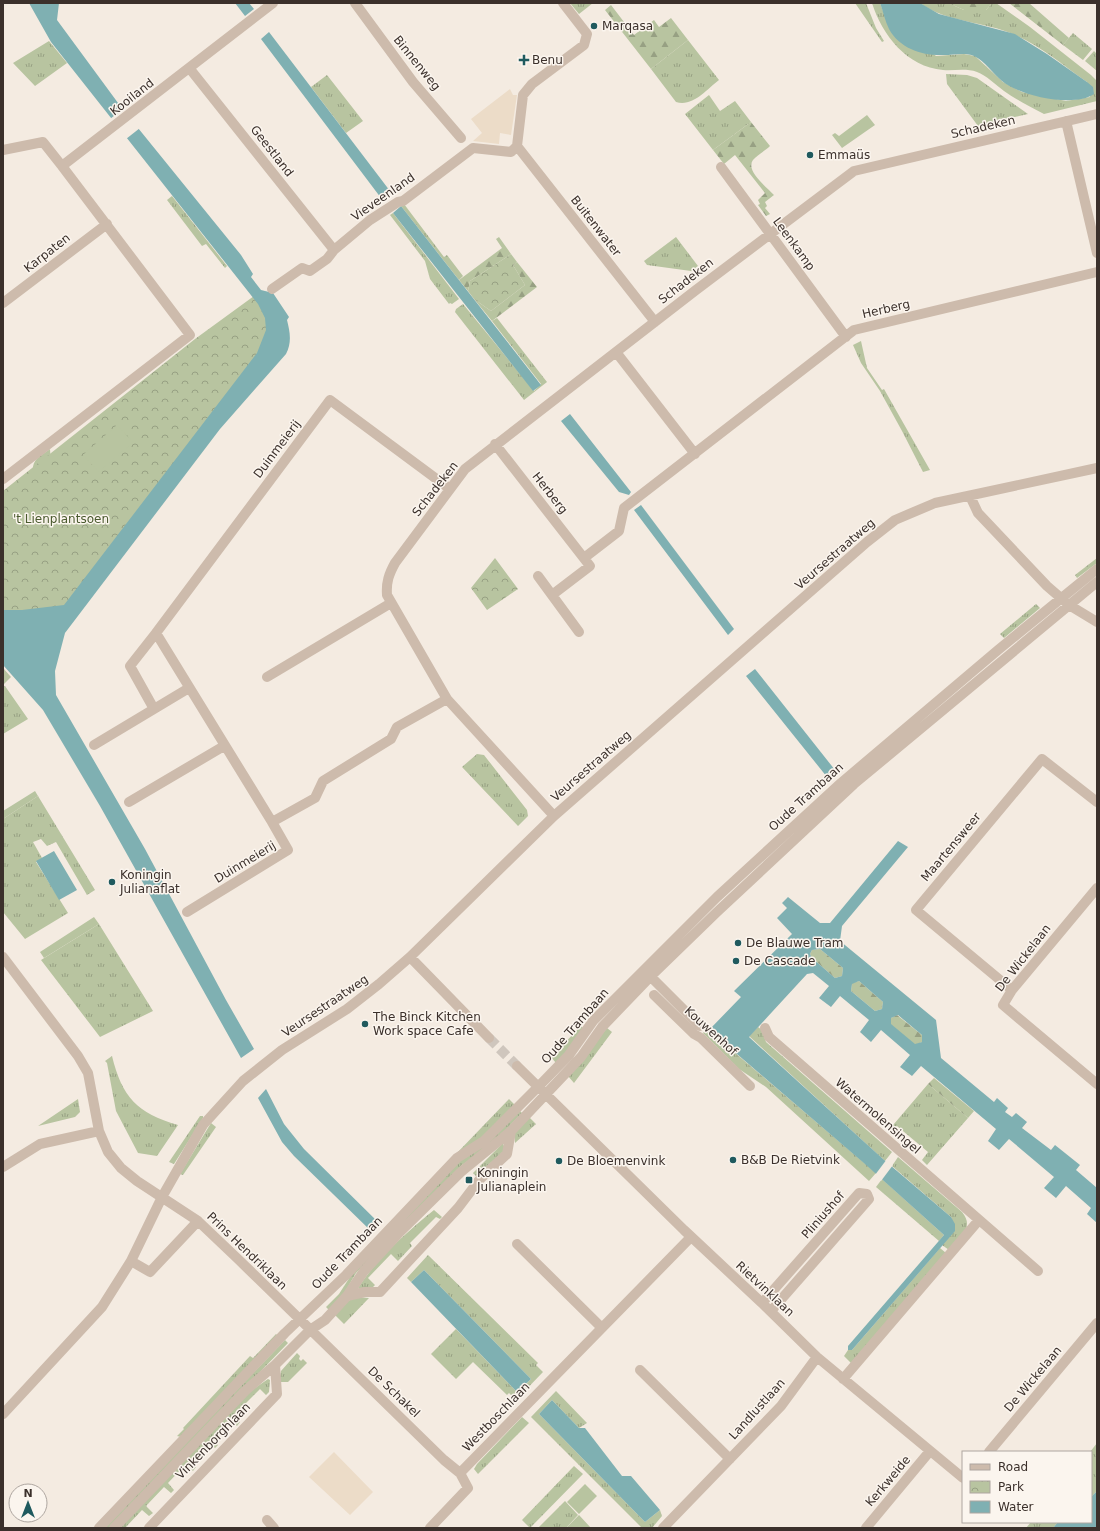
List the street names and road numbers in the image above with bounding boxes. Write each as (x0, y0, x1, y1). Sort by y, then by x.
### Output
street label: Binnenweg (391, 33, 443, 93)
street label: Kooiland (108, 76, 156, 118)
street label: Schadeken (949, 113, 1017, 141)
street label: Geestland (248, 123, 296, 179)
street label: Vieveenland (349, 170, 417, 224)
street label: Buitenwater (568, 193, 624, 259)
street label: Leenkamp (770, 215, 818, 273)
street label: Karpaten (21, 231, 73, 275)
street label: Schadeken (656, 255, 716, 307)
street label: Herberg (861, 297, 911, 321)
street label: Duinmeierij (251, 417, 303, 481)
street label: Schadeken (409, 459, 461, 519)
street label: Herberg (529, 470, 571, 516)
street label: Veursestraatweg (792, 516, 878, 592)
street label: Veursestraatweg (548, 728, 634, 804)
street label: Oude Trambaan (766, 760, 846, 834)
street label: Maartensweer (918, 810, 984, 884)
street label: Duinmeierij (212, 838, 278, 886)
street label: De Wickelaan (992, 922, 1054, 994)
street label: Veursestraatweg (279, 972, 371, 1040)
street label: Oude Trambaan (538, 985, 612, 1067)
street label: Kouwenhof (682, 1004, 741, 1059)
street label: Watermolensingel (833, 1075, 923, 1157)
street label: Pliniushof (799, 1188, 848, 1241)
street label: Prins Hendriklaan (204, 1209, 290, 1293)
street label: Oude Trambaan (309, 1214, 385, 1292)
street label: Rietvinklaan (733, 1259, 797, 1319)
street label: De Wickelaan (1001, 1343, 1065, 1415)
street label: De Schakel (365, 1364, 423, 1420)
street label: Landlustlaan (726, 1376, 788, 1442)
street label: Westboschlaan (460, 1380, 532, 1454)
street label: Vinkenborghlaan (173, 1400, 253, 1482)
street label: Kerkweide (863, 1453, 913, 1509)

